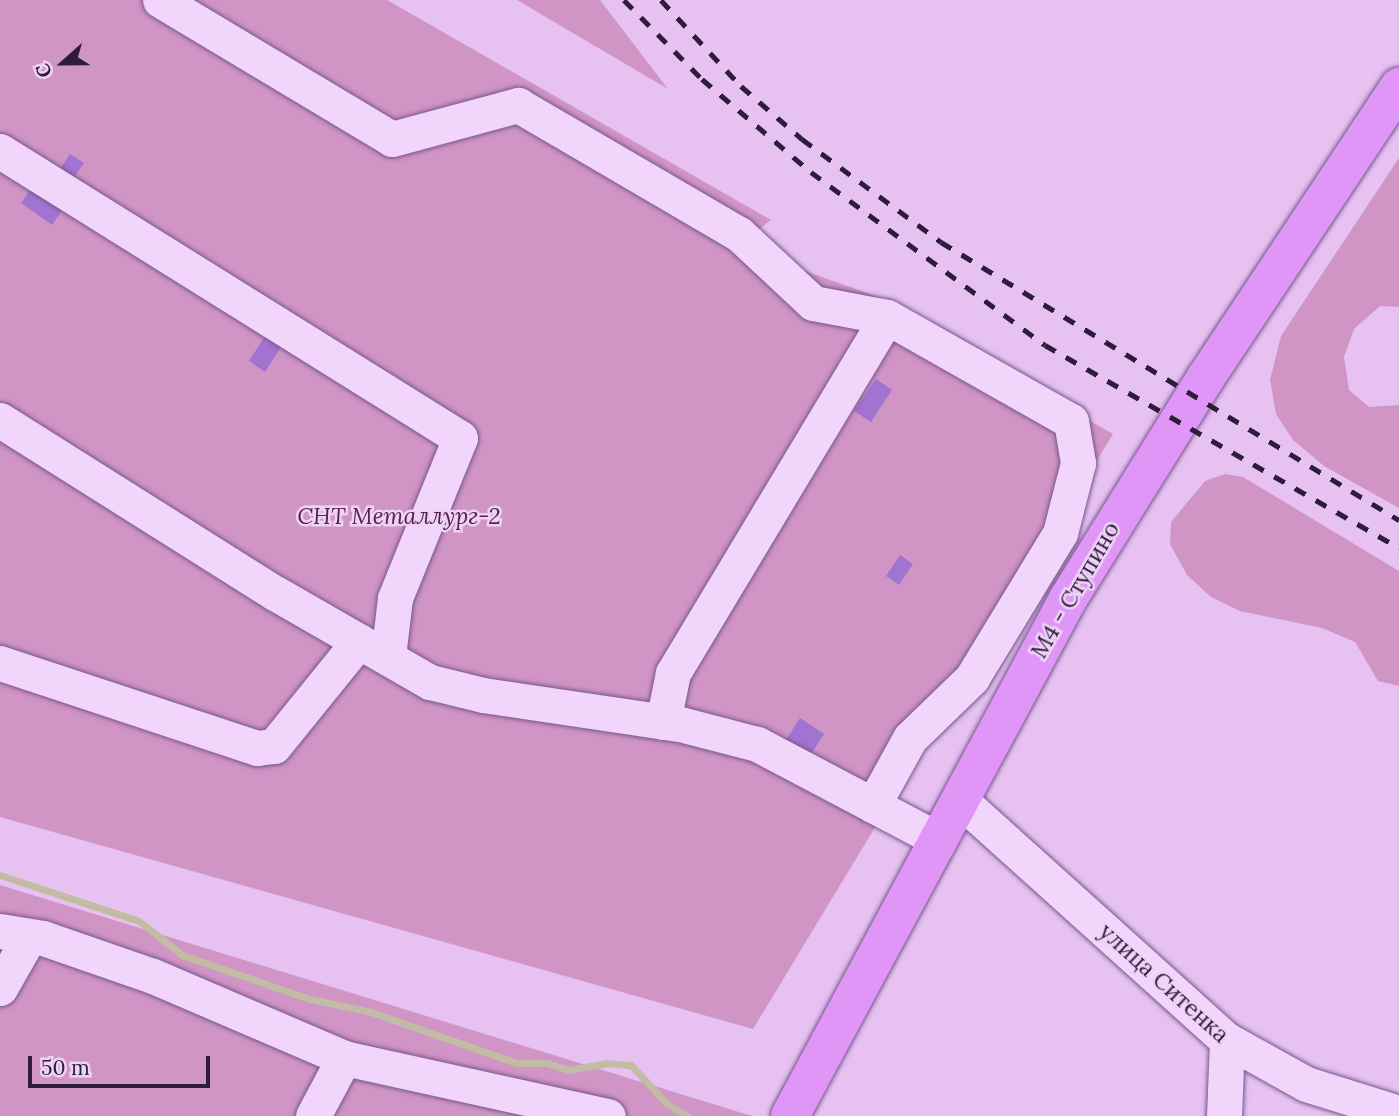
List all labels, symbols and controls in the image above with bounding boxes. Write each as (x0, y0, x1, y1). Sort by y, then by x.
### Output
north arrow (28, 28, 98, 98)
text: С (30, 60, 57, 81)
park label: СНТ Металлург-2 (297, 502, 501, 530)
street label: М4 - Ступино (1025, 517, 1125, 663)
street label: улица Ситенка (1093, 918, 1235, 1048)
scale bar (32, 1042, 214, 1086)
text: 50 m (41, 1054, 90, 1081)

